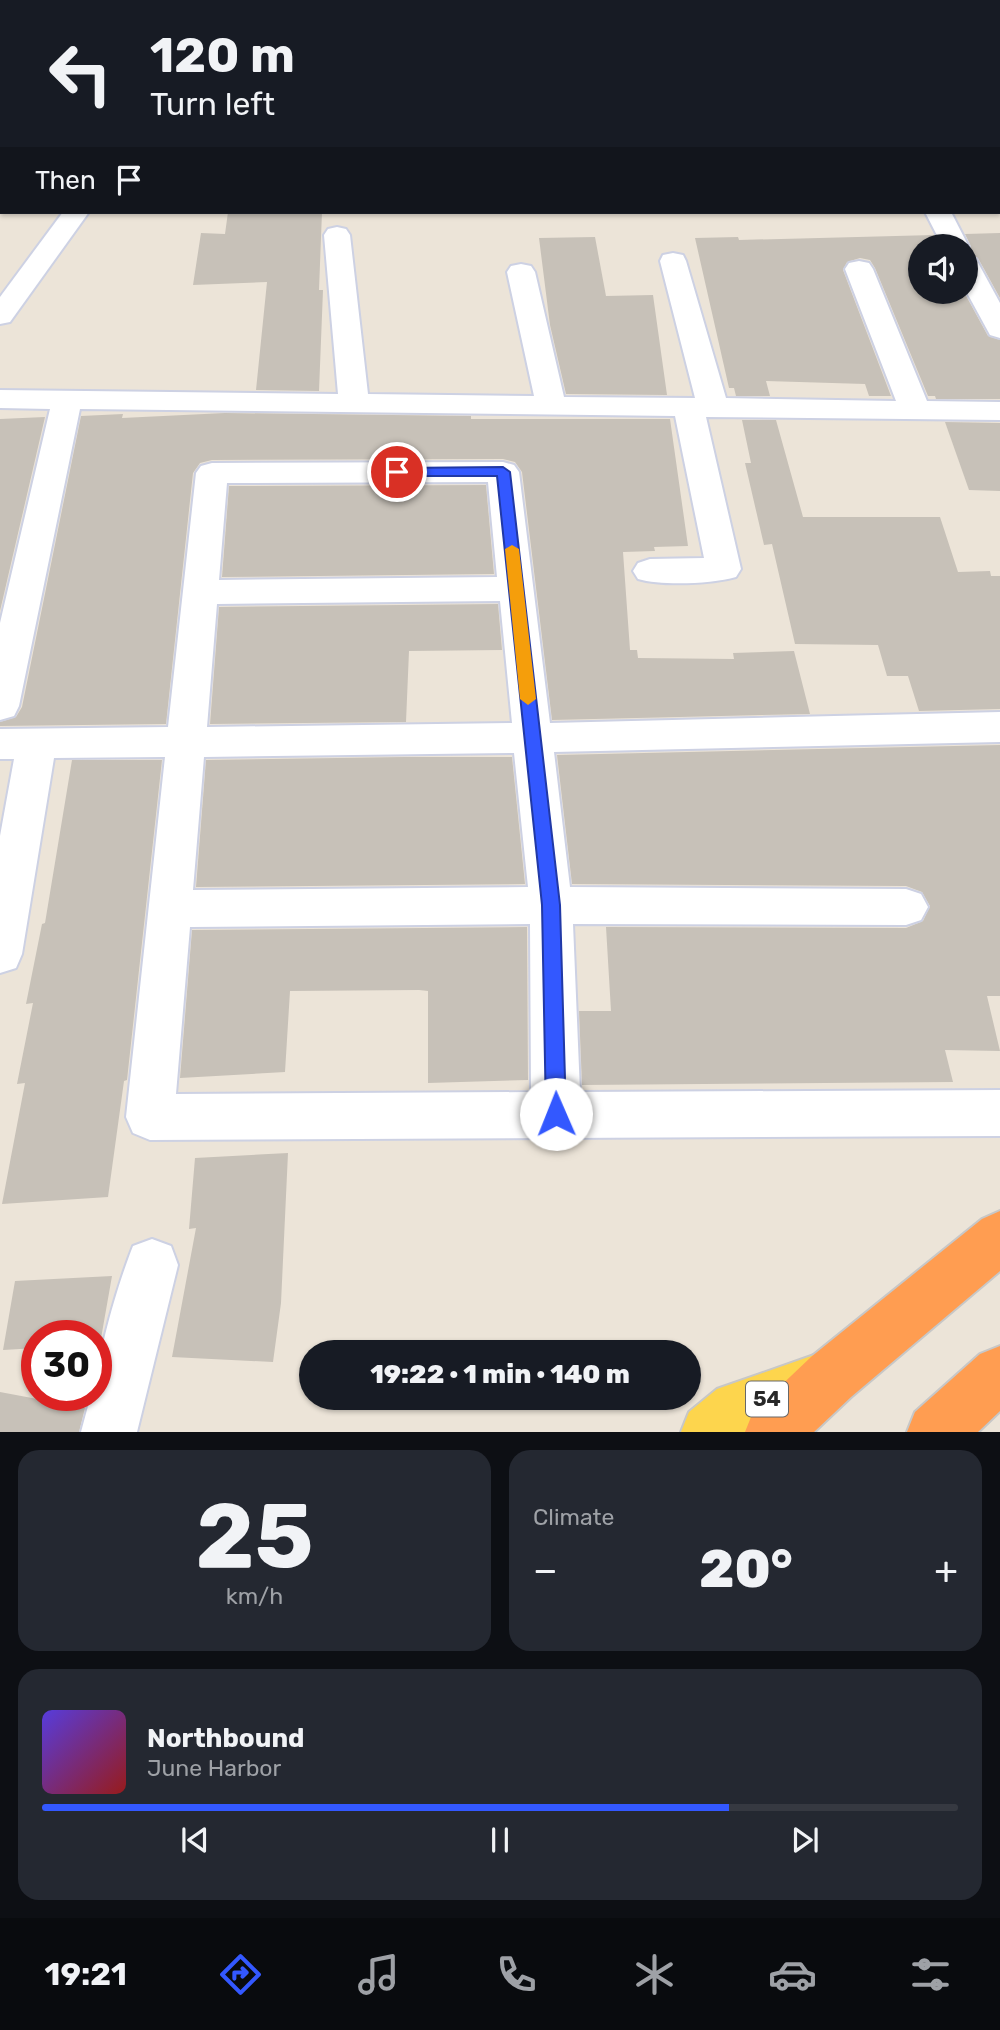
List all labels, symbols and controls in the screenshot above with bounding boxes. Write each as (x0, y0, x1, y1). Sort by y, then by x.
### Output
text: 120 m (150, 26, 295, 84)
icon: left (35, 28, 126, 119)
text: Turn left (150, 85, 275, 123)
icon: arrive (110, 161, 148, 199)
text: Then (35, 165, 96, 196)
map controls (908, 234, 978, 304)
button: sound (908, 234, 978, 304)
pin (367, 442, 427, 502)
icon: arrive (378, 453, 416, 491)
position arrow (519, 1077, 593, 1151)
speed limit sign: 30 (21, 1320, 112, 1411)
text: 19:22 · 1 min · 140 m (370, 1359, 630, 1390)
road number: 54 (746, 1382, 788, 1416)
text: 25 (196, 1482, 313, 1590)
text: Climate (533, 1503, 614, 1531)
text: 20° (699, 1538, 793, 1600)
text: − (533, 1547, 558, 1593)
text: + (934, 1547, 958, 1593)
text: km/h (226, 1582, 283, 1610)
text: Northbound (147, 1723, 305, 1754)
text: June Harbor (147, 1754, 281, 1782)
icon: previous (176, 1821, 214, 1859)
icon: pause (481, 1821, 519, 1859)
icon: next (786, 1821, 824, 1859)
icon: directions (216, 1950, 265, 1999)
icon: music (354, 1950, 403, 1999)
icon: phone (492, 1950, 541, 1999)
icon: climate (630, 1950, 679, 1999)
icon: car (768, 1950, 817, 1999)
icon: filters (906, 1950, 955, 1999)
text: 19:21 (45, 1955, 127, 1993)

